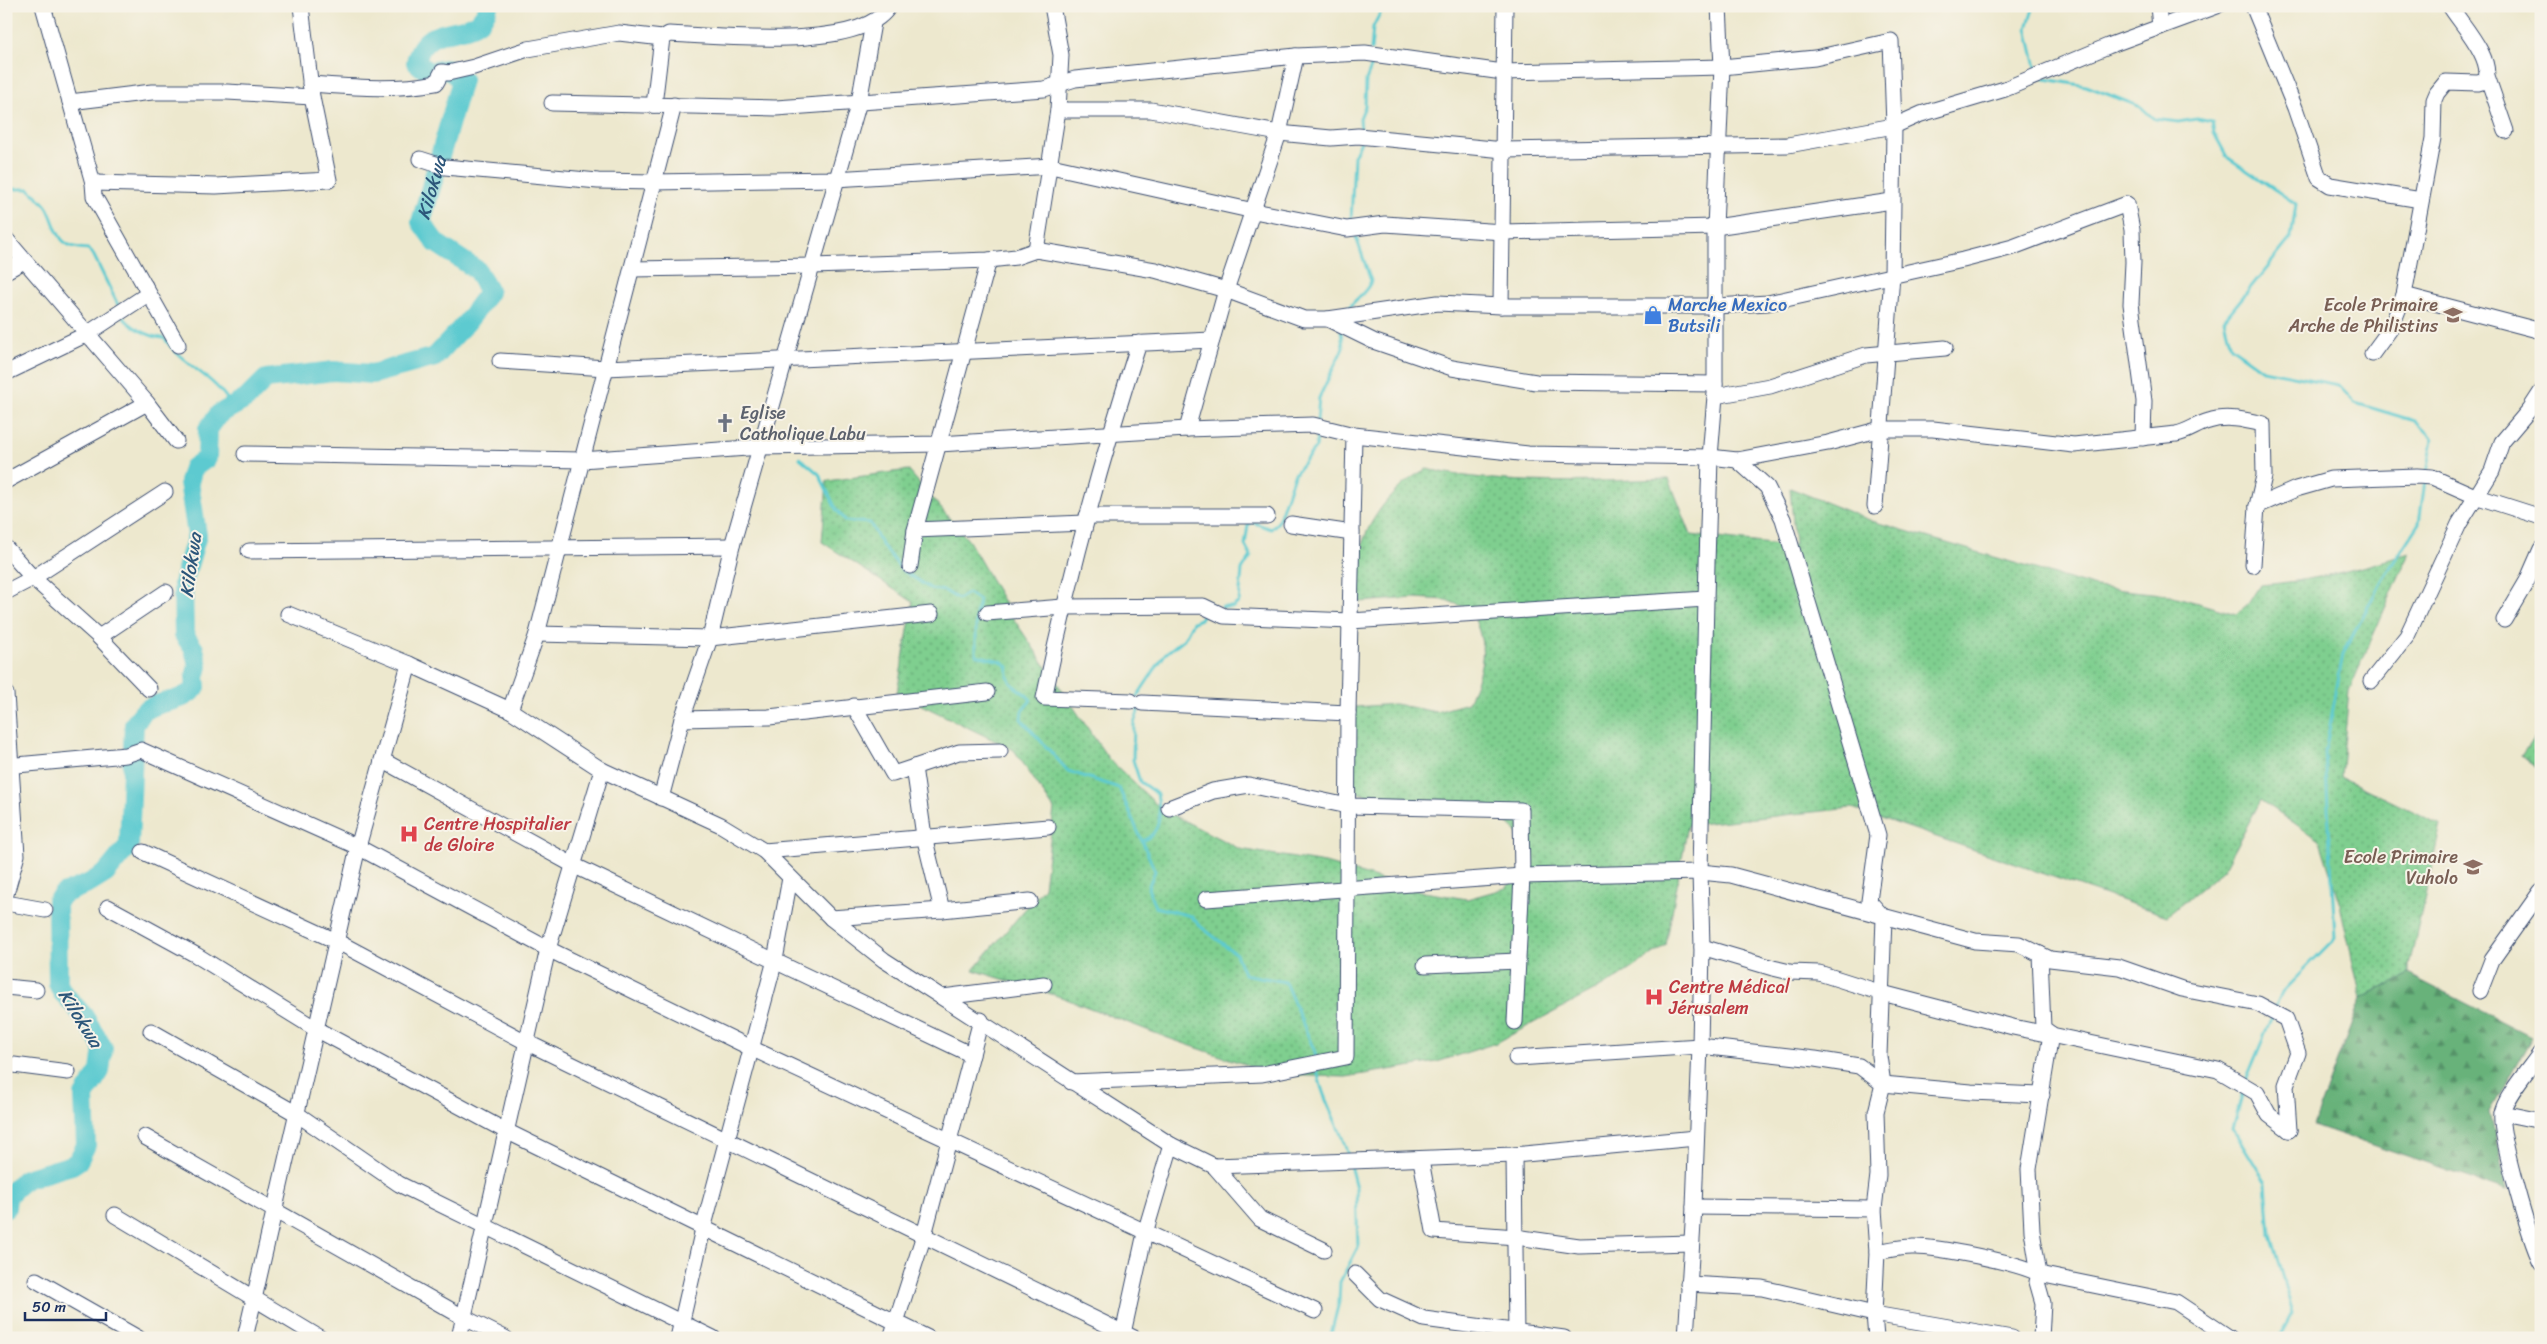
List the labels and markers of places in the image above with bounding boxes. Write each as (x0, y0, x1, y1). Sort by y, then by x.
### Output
place label: Marche Mexico Butsili (1668, 289, 1787, 342)
place label: Ecole Primaire Arche de Philistins (2287, 289, 2439, 342)
shop icon: Marche Mexico Butsili (1642, 304, 1664, 326)
school or university icon: Ecole Primaire Arche de Philistins (2442, 304, 2464, 326)
place label: Eglise Catholique Labu (740, 397, 866, 450)
church icon: Eglise Catholique Labu (714, 412, 736, 434)
place label: Centre Hospitalier de Gloire (424, 808, 572, 861)
hospital icon: Centre Hospitalier de Gloire (398, 823, 420, 845)
place label: Ecole Primaire Vuholo (2344, 841, 2458, 894)
school or university icon: Ecole Primaire Vuholo (2462, 856, 2484, 878)
place label: Centre Médical Jérusalem (1668, 971, 1791, 1024)
hospital icon: Centre Médical Jérusalem (1643, 986, 1665, 1008)

